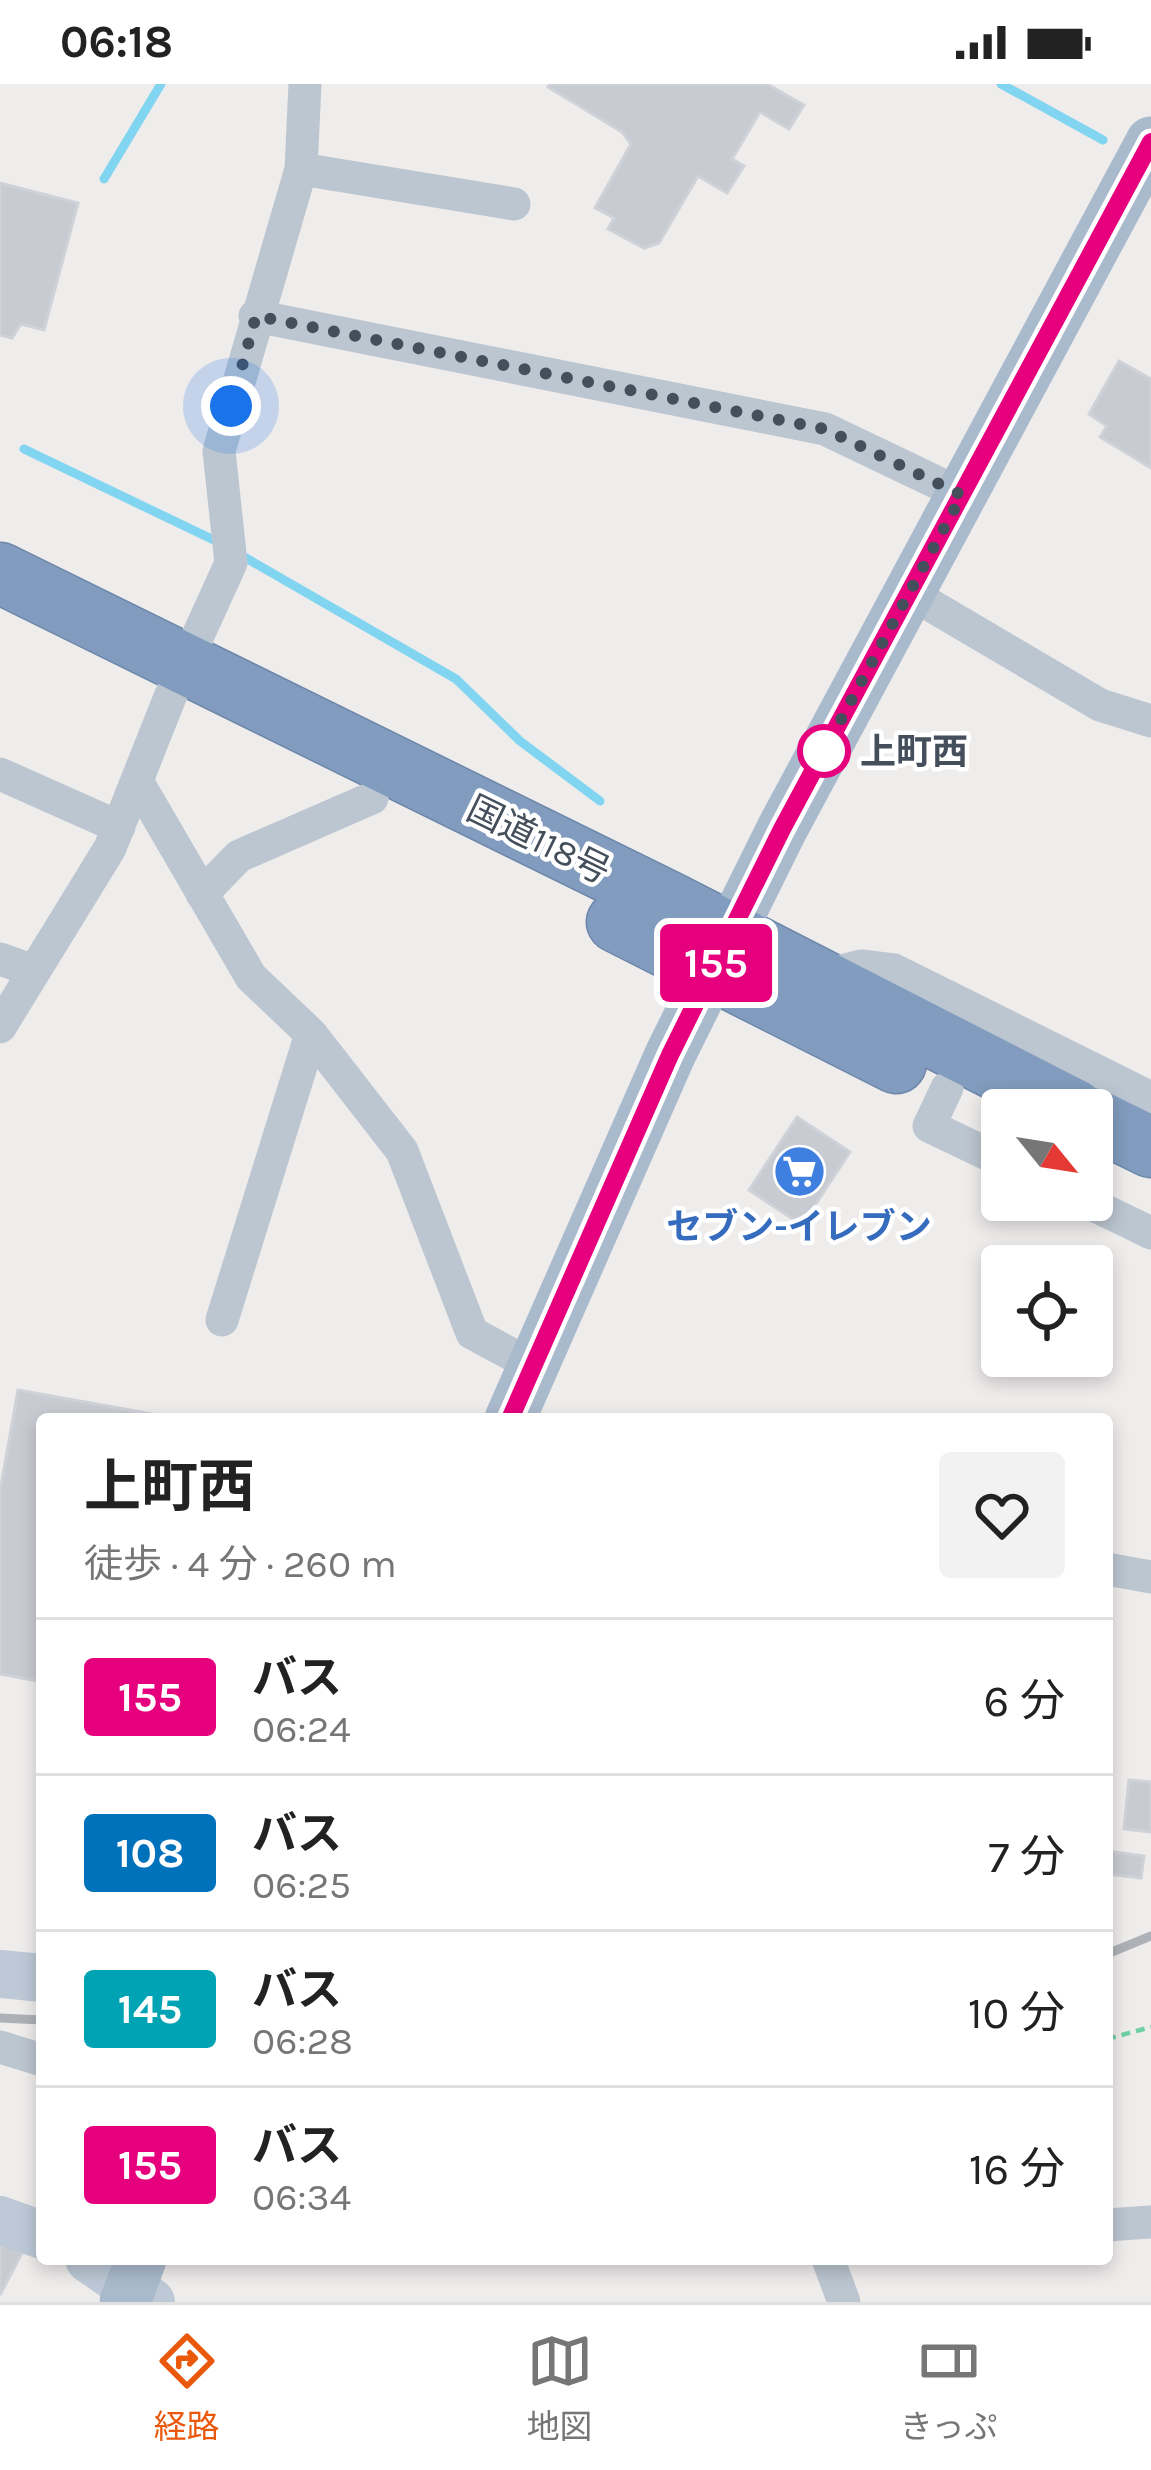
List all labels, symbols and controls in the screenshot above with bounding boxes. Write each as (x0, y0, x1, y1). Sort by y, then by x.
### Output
text: 06:18 (60, 16, 173, 68)
your location (201, 376, 261, 436)
marker: 上町西 (799, 726, 849, 776)
place label: 上町西 (860, 731, 968, 773)
street label: 国道118号 (460, 787, 617, 893)
line badge: 155 (647, 924, 785, 1002)
text: 155 (684, 938, 748, 988)
north arrow (981, 1089, 1113, 1221)
map controls (981, 1089, 1113, 1377)
supermarket icon: セブン-イレブン (771, 1143, 827, 1199)
place label: セブン-イレブン (666, 1206, 932, 1248)
button: locate (981, 1245, 1113, 1377)
button: heart (939, 1452, 1065, 1578)
text: 上町西 (84, 1454, 255, 1520)
text: 徒歩 · 4 分 · 260 m (84, 1541, 397, 1587)
text: バス (252, 1652, 342, 1704)
text: 155 (118, 1672, 182, 1722)
text: 6 分 (984, 1675, 1065, 1727)
text: 06:24 (252, 1706, 351, 1752)
text: バス (252, 1808, 342, 1860)
text: 108 (116, 1828, 184, 1878)
text: 7 分 (988, 1831, 1065, 1883)
text: 06:25 (252, 1862, 351, 1908)
text: バス (252, 1964, 342, 2016)
text: 145 (118, 1984, 182, 2034)
text: 10 分 (968, 1987, 1065, 2039)
text: 06:28 (252, 2018, 353, 2064)
text: バス (252, 2120, 342, 2172)
text: 155 (118, 2140, 182, 2190)
text: 16 分 (969, 2143, 1065, 2195)
text: 06:34 (252, 2174, 351, 2220)
tab: 経路 (154, 2328, 220, 2448)
tab: 地図 (527, 2328, 593, 2448)
tab: きっぷ (900, 2328, 997, 2448)

